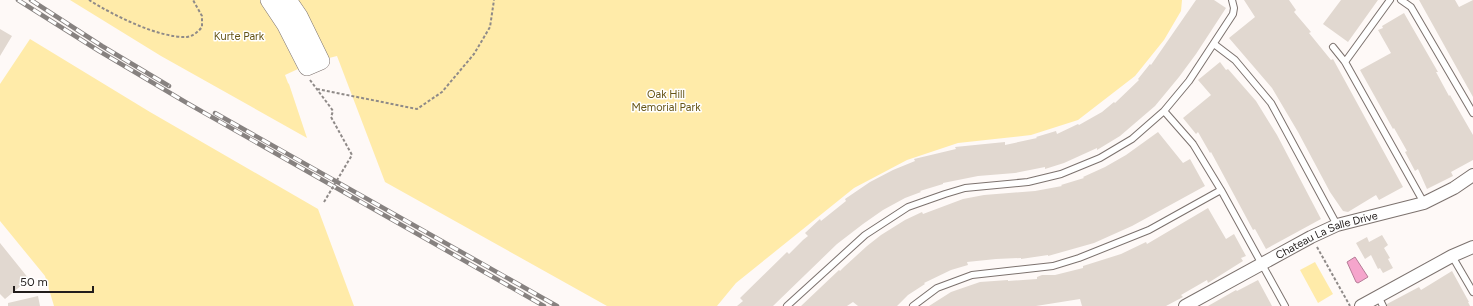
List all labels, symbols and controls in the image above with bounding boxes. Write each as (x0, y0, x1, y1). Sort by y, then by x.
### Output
park label: Kurte Park (214, 30, 265, 43)
park label: Oak Hill Memorial Park (632, 88, 701, 114)
street label: Chateau La Salle Drive (1273, 209, 1379, 262)
scale bar (14, 268, 93, 294)
text: 50 m (20, 275, 48, 289)

